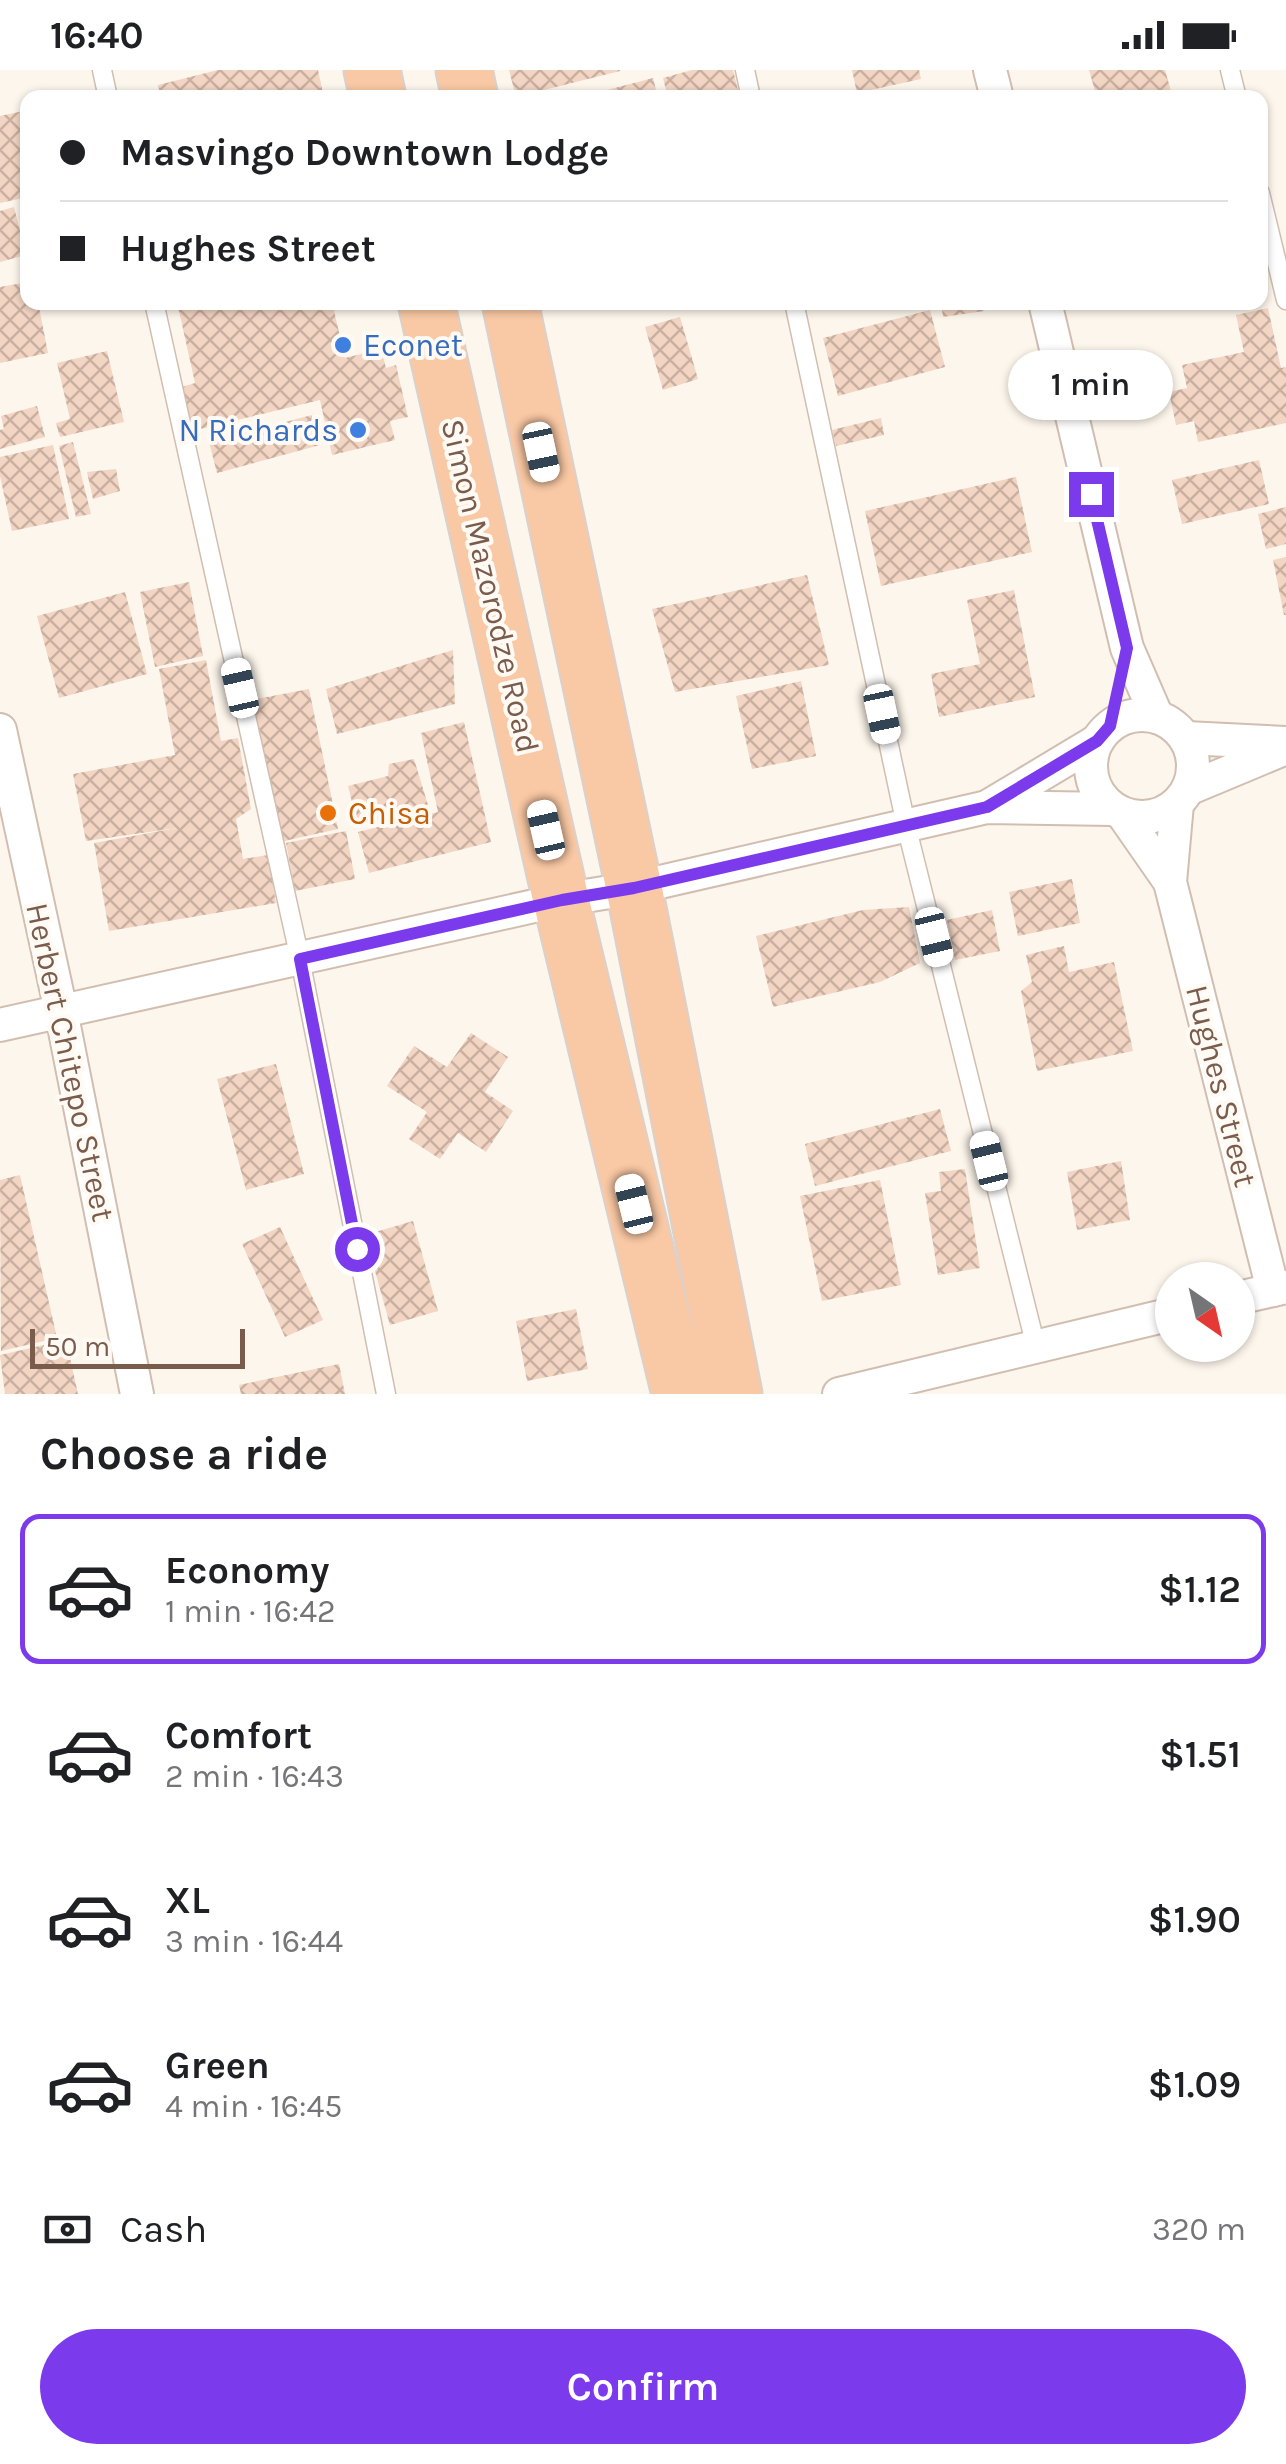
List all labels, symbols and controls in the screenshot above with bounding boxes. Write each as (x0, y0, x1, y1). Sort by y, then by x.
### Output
text: 16:40 (50, 13, 144, 58)
text: Masvingo Downtown Lodge (120, 130, 609, 175)
text: Hughes Street (120, 226, 376, 271)
place label: Econet (363, 327, 463, 364)
marker: Econet (332, 334, 354, 356)
callout: 1 min (1008, 349, 1174, 419)
text: 1 min (1051, 366, 1130, 403)
place label: N Richards (179, 412, 338, 449)
street label: Simon Mazorodze Road (434, 415, 546, 757)
marker: N Richards (347, 419, 369, 441)
car (520, 420, 562, 484)
route end (1069, 472, 1114, 517)
car (219, 655, 261, 721)
car (861, 682, 903, 746)
place label: Chisa (348, 795, 431, 832)
car (525, 797, 567, 863)
marker: Chisa (317, 802, 339, 824)
street label: Herbert Chitepo Street (18, 899, 122, 1225)
car (912, 904, 956, 970)
street label: Hughes Street (1178, 981, 1264, 1191)
car (967, 1128, 1011, 1194)
car (612, 1171, 656, 1237)
route start (335, 1227, 380, 1272)
north arrow (1155, 1262, 1255, 1362)
map controls (1155, 1262, 1255, 1362)
scale bar (30, 1324, 245, 1368)
text: 50 m (45, 1330, 110, 1363)
text: Choose a ride (40, 1428, 328, 1480)
icon: car (45, 1544, 135, 1634)
text: Economy (165, 1548, 329, 1593)
text: $1.12 (1158, 1567, 1241, 1612)
text: 1 min · 16:42 (165, 1593, 336, 1630)
icon: car (45, 1709, 135, 1799)
text: Comfort (165, 1713, 312, 1758)
text: $1.51 (1159, 1732, 1241, 1777)
text: 2 min · 16:43 (165, 1758, 344, 1795)
icon: car (45, 1874, 135, 1964)
text: XL (165, 1878, 210, 1923)
text: $1.90 (1148, 1897, 1241, 1942)
text: 3 min · 16:44 (165, 1923, 343, 1960)
icon: car (45, 2039, 135, 2129)
text: Green (165, 2043, 270, 2088)
text: $1.09 (1148, 2062, 1241, 2107)
text: 4 min · 16:45 (165, 2088, 342, 2125)
icon: cash (40, 2202, 95, 2257)
text: Cash (120, 2207, 207, 2252)
text: 320 m (1152, 2211, 1246, 2248)
button: Confirm (40, 2329, 1246, 2444)

